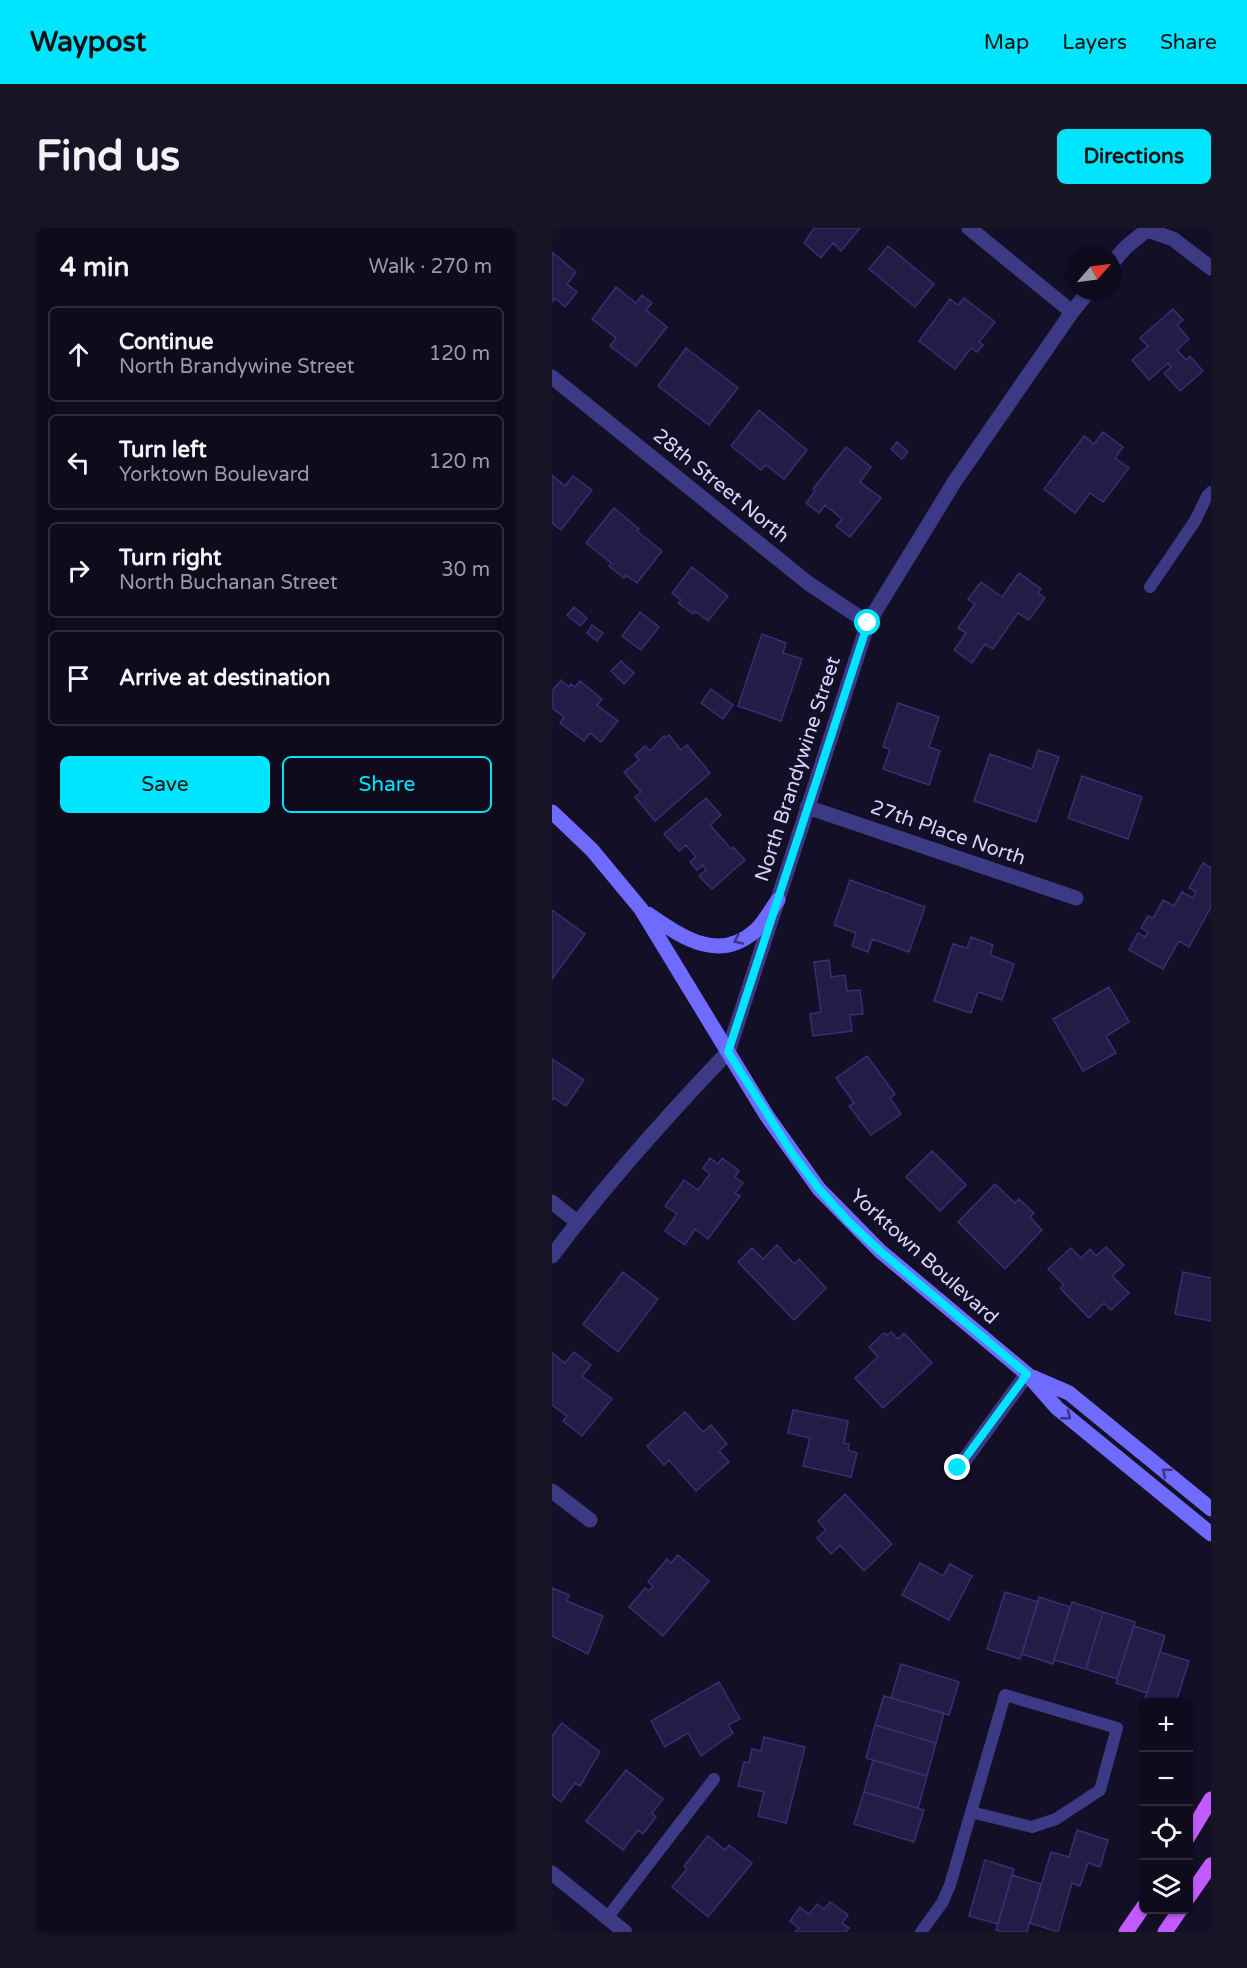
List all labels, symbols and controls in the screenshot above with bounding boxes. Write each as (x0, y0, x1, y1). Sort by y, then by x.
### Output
text: Waypost (30, 25, 146, 59)
text: Map (984, 30, 1029, 55)
text: Layers (1062, 30, 1127, 55)
text: Share (1160, 30, 1217, 55)
button: Directions (1057, 129, 1211, 184)
text: Find us (36, 131, 180, 182)
north arrow (1067, 246, 1121, 300)
text: 4 min (60, 252, 129, 283)
text: Walk · 270 m (369, 255, 492, 279)
text: Continue (119, 329, 214, 355)
icon: ahead (62, 338, 95, 371)
text: 120 m (429, 342, 490, 366)
text: North Brandywine Street (119, 355, 354, 379)
street label: 28th Street North (648, 424, 794, 548)
text: Turn left (119, 437, 207, 463)
icon: left (62, 446, 95, 479)
text: 120 m (429, 450, 490, 474)
text: Yorktown Boulevard (119, 463, 310, 487)
text: Turn right (119, 545, 221, 571)
icon: right (62, 554, 95, 587)
text: 30 m (441, 558, 490, 582)
text: North Buchanan Street (119, 571, 338, 595)
route start (854, 609, 880, 635)
street label: North Brandywine Street (750, 653, 846, 885)
icon: arrive (62, 662, 95, 695)
text: Arrive at destination (119, 665, 330, 691)
button: Save (60, 756, 270, 813)
button: Share (282, 756, 492, 813)
street label: 27th Place North (867, 795, 1029, 871)
one-way arrow (733, 933, 744, 945)
street label: Yorktown Boulevard (845, 1184, 1003, 1330)
one-way arrow (1060, 1409, 1071, 1420)
route end (944, 1454, 970, 1480)
one-way arrow (1162, 1468, 1173, 1479)
map controls (1139, 1698, 1193, 1914)
button: + (1139, 1698, 1193, 1752)
button: − (1139, 1752, 1193, 1806)
button: locate (1139, 1806, 1193, 1860)
button: layers (1139, 1860, 1193, 1914)

